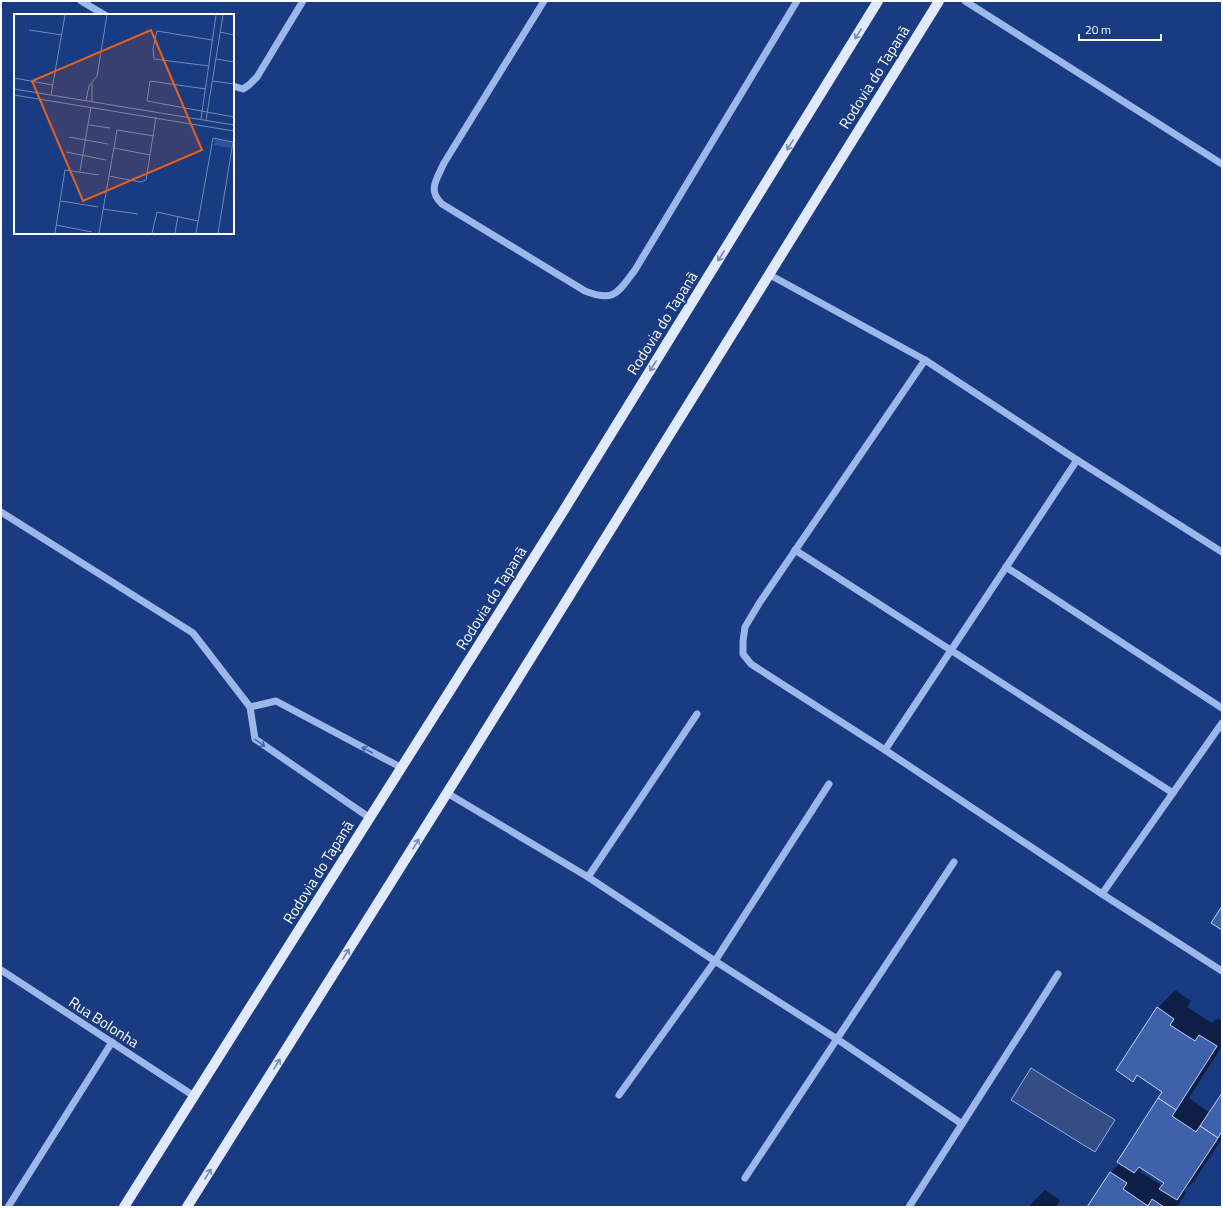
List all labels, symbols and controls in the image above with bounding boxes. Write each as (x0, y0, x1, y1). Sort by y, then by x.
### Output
inset map (14, 14, 234, 234)
scale bar (1079, 16, 1161, 42)
street label: Rodovia do Tapanã (833, 20, 915, 133)
text: 20 m (1085, 20, 1111, 39)
one-way arrow (854, 28, 862, 39)
one-way arrow (785, 139, 793, 151)
one-way arrow (717, 250, 725, 262)
street label: Rodovia do Tapanã (621, 266, 703, 379)
one-way arrow (649, 360, 657, 371)
street label: Rodovia do Tapanã (450, 541, 532, 654)
one-way arrow (255, 739, 266, 747)
one-way arrow (361, 745, 373, 753)
street label: Rodovia do Tapanã (277, 815, 359, 928)
one-way arrow (412, 838, 420, 850)
one-way arrow (343, 948, 351, 960)
street label: Rua Bolonha (64, 991, 144, 1054)
one-way arrow (274, 1058, 282, 1070)
one-way arrow (204, 1169, 212, 1180)

